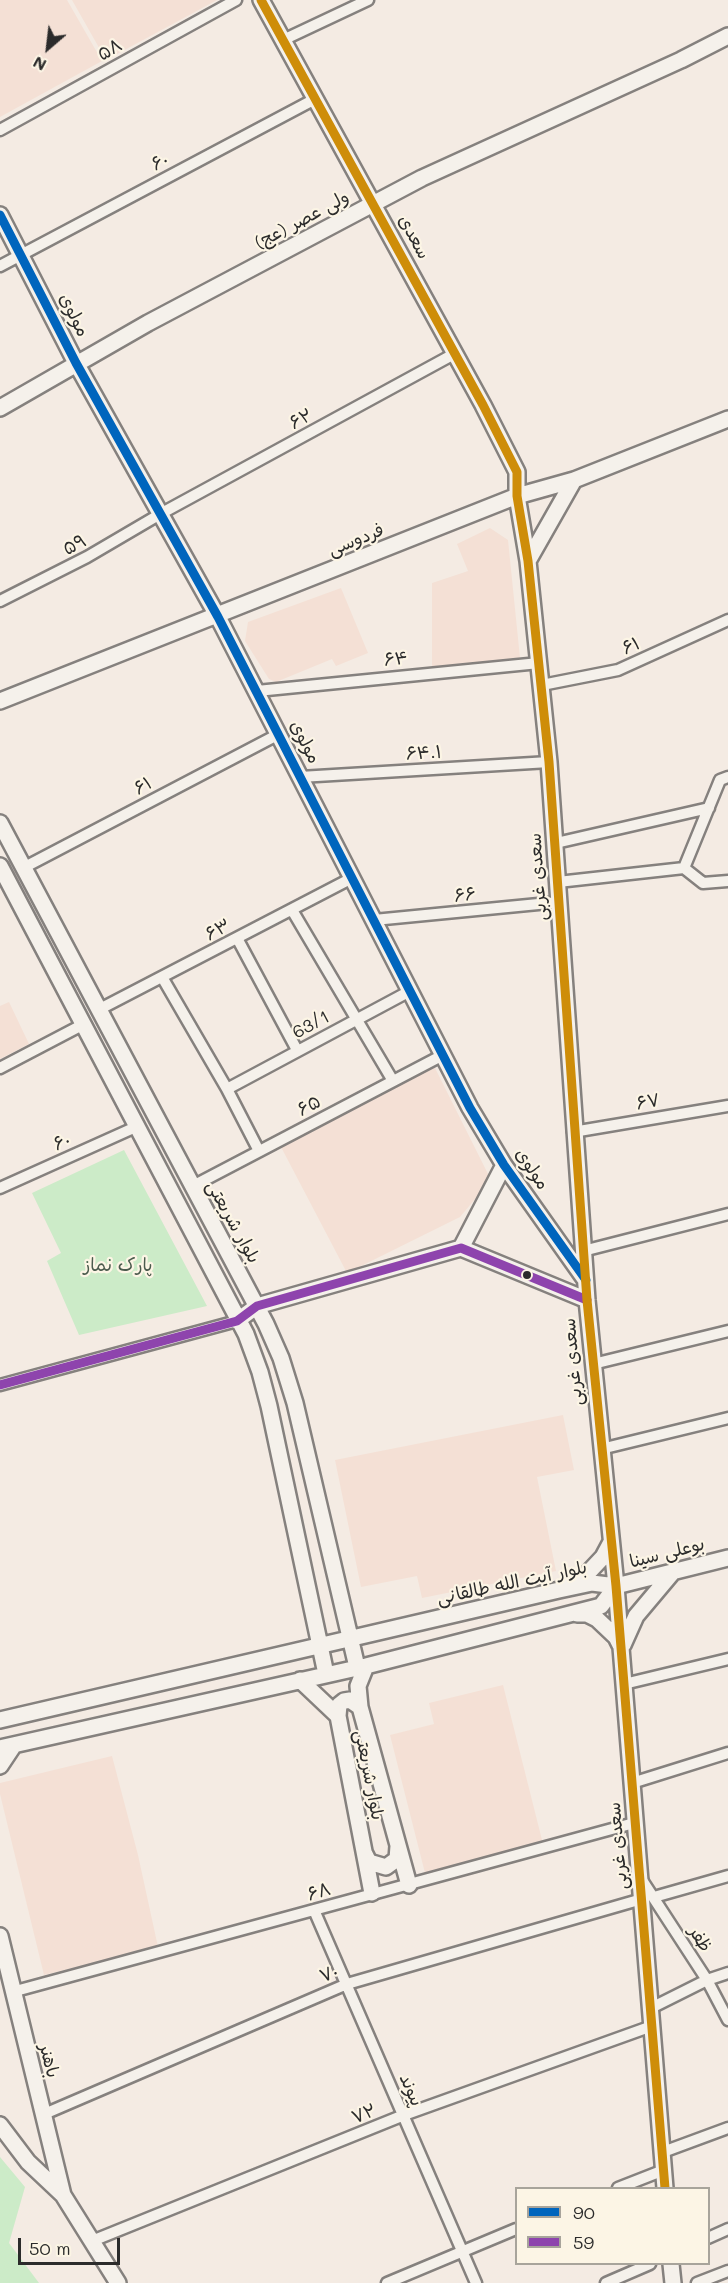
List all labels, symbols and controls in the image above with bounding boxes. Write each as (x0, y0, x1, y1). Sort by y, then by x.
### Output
north arrow (18, 18, 78, 78)
street label: ۵۸ (94, 34, 126, 66)
text: N (29, 52, 50, 76)
street label: ۶۰ (148, 149, 172, 175)
street label: ولی عصر (عج) (251, 186, 353, 254)
street label: سعدی (393, 211, 435, 263)
street label: مولوی (54, 290, 94, 340)
street label: ۶۲ (286, 404, 316, 434)
street label: فردوسی (325, 519, 387, 561)
street label: ۵۹ (59, 530, 91, 560)
street label: ۶۱ (619, 633, 643, 659)
street label: ۶۴ (383, 647, 409, 671)
street label: مولوی (285, 717, 325, 767)
street label: ۶۴.۱ (405, 741, 443, 765)
street label: ۶۱ (130, 772, 156, 800)
street label: سعدی غربی (524, 832, 552, 922)
street label: ۶۶ (453, 883, 477, 907)
street label: ۶۳ (202, 915, 234, 945)
street label: 63/1 (289, 1006, 333, 1044)
street label: ۶۷ (634, 1089, 662, 1115)
street label: ۶۵ (294, 1091, 324, 1121)
street label: ۶۰ (50, 1129, 74, 1155)
street label: مولوی (510, 1144, 554, 1194)
street label: بلوار شریعتی (201, 1177, 265, 1267)
park label: پارک نماز (83, 1254, 153, 1276)
unlabelled marker (521, 1269, 533, 1281)
street label: سعدی غربی (558, 1317, 588, 1407)
street label: بوعلی سینا (627, 1533, 707, 1573)
street label: بلوار آیت الله طالقانی (435, 1557, 589, 1609)
street label: بلوار شریعتی (350, 1728, 388, 1822)
street label: سعدی غربی (603, 1801, 633, 1891)
street label: ۶۸ (305, 1878, 333, 1906)
street label: ظفر (684, 1922, 716, 1956)
street label: ۷۰ (316, 1961, 342, 1987)
street label: باهنر (34, 2042, 64, 2080)
street label: پیوند (394, 2070, 428, 2110)
street label: ۷۲ (348, 2099, 380, 2129)
legend (515, 2187, 710, 2265)
text: 90 (573, 2200, 595, 2224)
scale bar (21, 2226, 123, 2264)
text: 59 (573, 2230, 594, 2254)
text: 50 m (29, 2236, 71, 2260)

